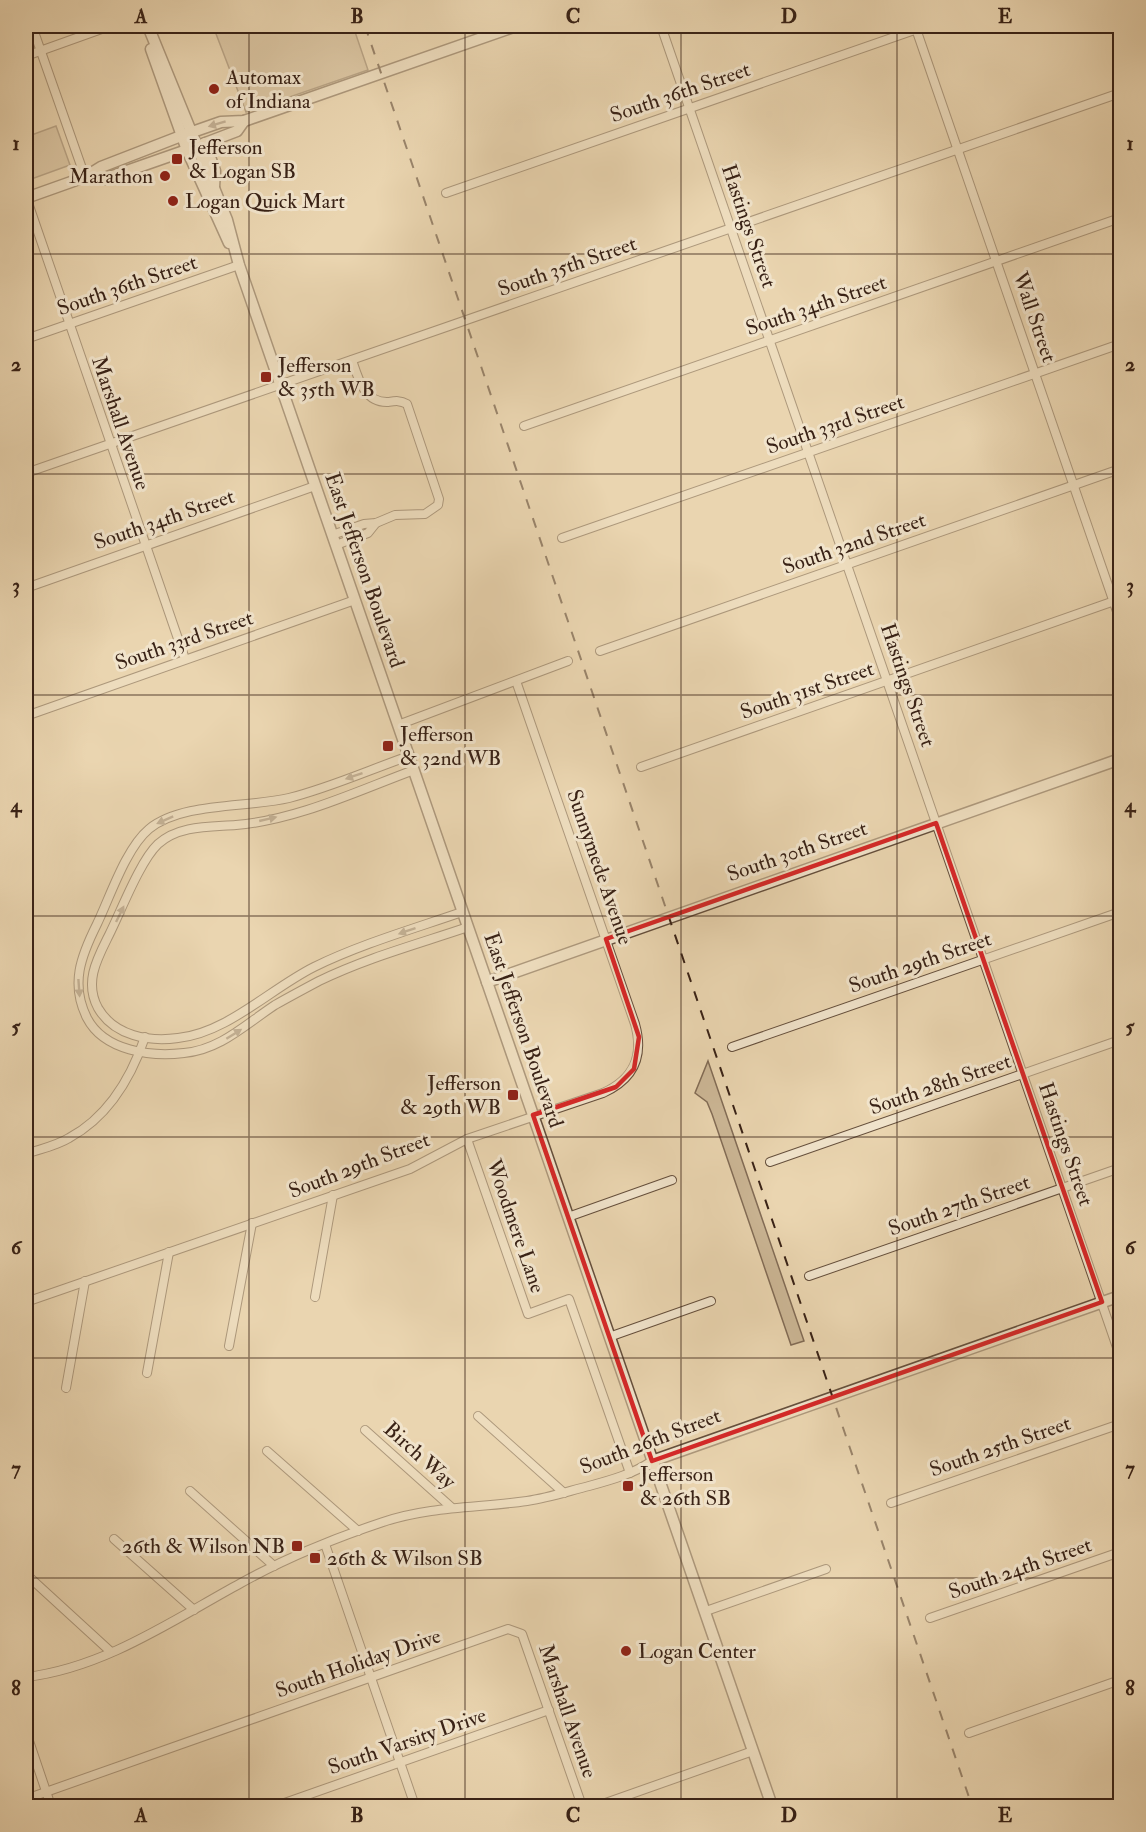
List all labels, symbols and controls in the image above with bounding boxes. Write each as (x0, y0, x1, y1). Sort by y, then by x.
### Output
text: A (134, 4, 148, 29)
text: B (350, 4, 364, 29)
text: C (566, 4, 580, 29)
text: D (781, 4, 797, 29)
text: E (998, 4, 1013, 29)
street label: South 36th Street (607, 56, 754, 129)
place label: Automax of Indiana (225, 64, 311, 115)
marker: Automax of Indiana (207, 82, 221, 96)
one-way arrow (208, 120, 226, 129)
text: 1 (12, 131, 20, 156)
text: 1 (1126, 131, 1134, 156)
place label: Jefferson & Logan SB (188, 134, 296, 185)
marker: Jefferson & Logan SB (170, 152, 184, 166)
street label: Hastings Street (715, 161, 782, 292)
place label: Marathon (69, 163, 153, 190)
marker: Marathon (158, 169, 172, 183)
place label: Logan Quick Mart (185, 188, 345, 215)
marker: Logan Quick Mart (166, 194, 180, 208)
street label: South 35th Street (494, 230, 640, 303)
street label: South 36th Street (54, 249, 201, 322)
street label: Wall Street (1006, 267, 1063, 366)
street label: South 34th Street (742, 269, 890, 342)
text: 2 (11, 352, 21, 377)
place label: Jefferson & 35th WB (277, 352, 375, 403)
text: 2 (1125, 352, 1135, 377)
street label: Marshall Avenue (85, 353, 156, 494)
marker: Jefferson & 35th WB (259, 370, 273, 384)
street label: South 33rd Street (763, 388, 908, 461)
street label: East Jefferson Boulevard (318, 469, 411, 672)
street label: South 34th Street (90, 483, 238, 556)
street label: South 32nd Street (779, 506, 929, 581)
text: 3 (12, 573, 20, 598)
text: 3 (1126, 573, 1134, 598)
street label: South 33rd Street (112, 604, 257, 677)
street label: Hastings Street (874, 620, 941, 751)
street label: South 31st Street (737, 655, 878, 726)
place label: Jefferson & 32nd WB (399, 721, 501, 772)
marker: Jefferson & 32nd WB (381, 739, 395, 753)
one-way arrow (345, 771, 363, 781)
street label: Sunnymede Avenue (560, 786, 639, 949)
text: 4 (10, 793, 23, 818)
text: 4 (1124, 793, 1137, 818)
one-way arrow (259, 814, 278, 824)
street label: South 30th Street (724, 815, 871, 888)
one-way arrow (156, 816, 174, 825)
one-way arrow (115, 905, 124, 922)
street label: South 29th Street (845, 925, 995, 1000)
one-way arrow (398, 926, 416, 936)
street label: East Jefferson Boulevard (477, 929, 570, 1132)
one-way arrow (74, 978, 83, 997)
text: 5 (12, 1014, 22, 1039)
text: 5 (1126, 1014, 1136, 1039)
one-way arrow (226, 1029, 242, 1040)
street label: South 28th Street (866, 1048, 1015, 1121)
place label: Jefferson & 29th WB (400, 1070, 501, 1121)
street label: Hastings Street (1032, 1079, 1099, 1210)
marker: Jefferson & 29th WB (506, 1088, 520, 1102)
street label: South 29th Street (285, 1126, 434, 1205)
street label: Woodmere Lane (480, 1155, 551, 1297)
street label: South 27th Street (885, 1169, 1034, 1242)
text: 6 (11, 1235, 23, 1260)
text: 6 (1125, 1235, 1137, 1260)
street label: South 26th Street (576, 1402, 725, 1481)
street label: South 25th Street (926, 1410, 1074, 1483)
street label: Birch Way (378, 1416, 462, 1495)
text: 7 (11, 1456, 21, 1481)
text: 7 (1125, 1456, 1135, 1481)
place label: Jefferson & 26th SB (639, 1461, 731, 1512)
marker: Jefferson & 26th SB (621, 1479, 635, 1493)
street label: South 24th Street (945, 1531, 1095, 1606)
place label: 26th & Wilson NB (122, 1533, 285, 1560)
marker: 26th & Wilson NB (290, 1539, 304, 1553)
place label: 26th & Wilson SB (327, 1545, 483, 1572)
marker: 26th & Wilson SB (308, 1551, 322, 1565)
street label: South Holiday Drive (272, 1622, 445, 1704)
place label: Logan Center (638, 1638, 756, 1665)
street label: Marshall Avenue (532, 1641, 603, 1782)
marker: Logan Center (619, 1644, 633, 1658)
text: 8 (11, 1676, 21, 1701)
text: 8 (1125, 1676, 1135, 1701)
street label: South Varsity Drive (324, 1702, 490, 1781)
text: A (134, 1803, 148, 1828)
text: B (350, 1803, 364, 1828)
text: C (566, 1803, 580, 1828)
text: D (781, 1803, 797, 1828)
text: E (998, 1803, 1013, 1828)

